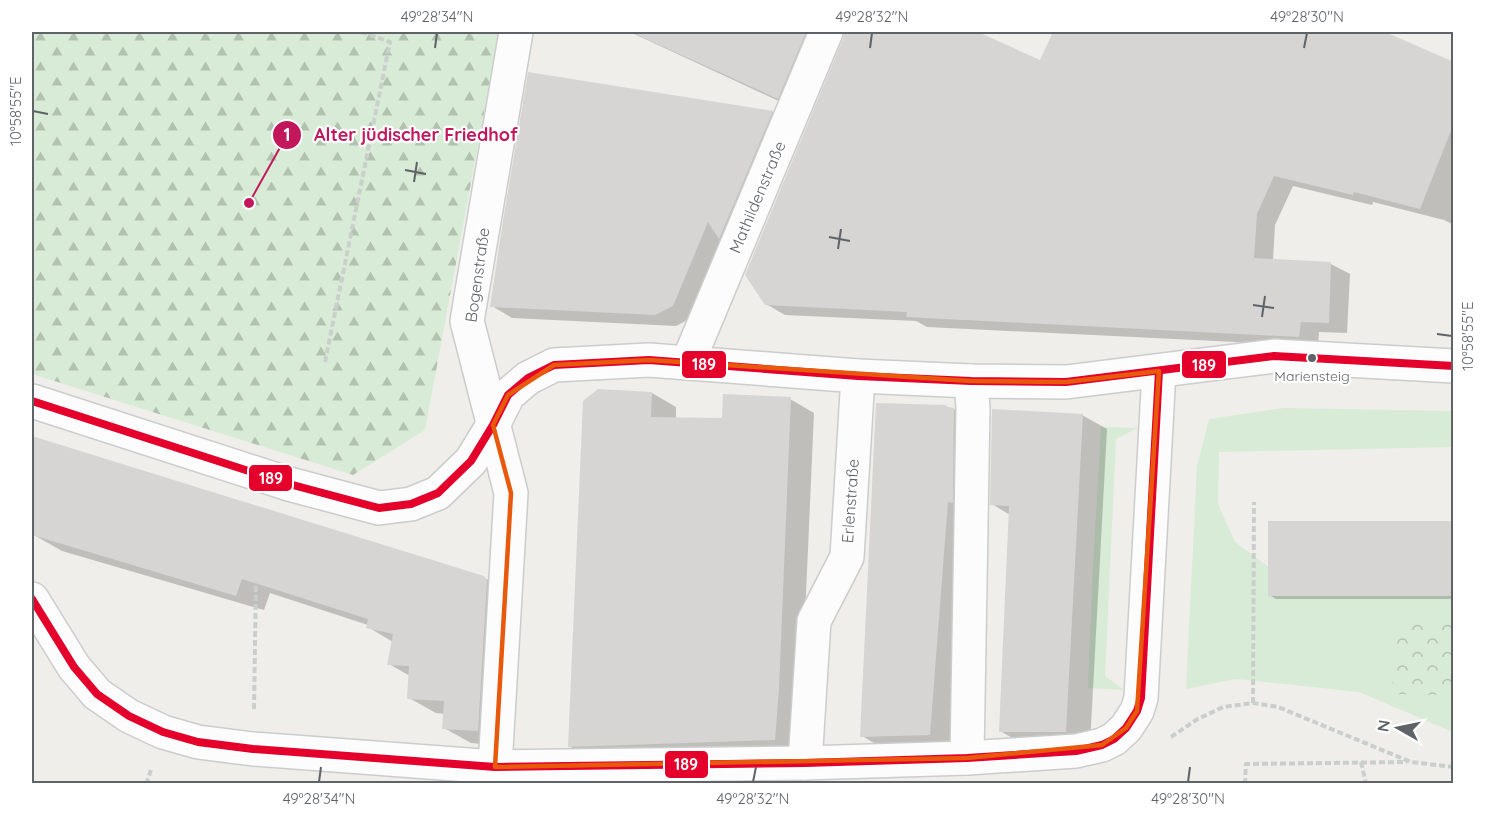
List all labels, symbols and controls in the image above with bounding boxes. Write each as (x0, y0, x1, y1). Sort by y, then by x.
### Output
text: 49°28'34"N (401, 7, 473, 26)
text: 49°28'32"N (835, 7, 909, 26)
text: 49°28'30"N (1270, 7, 1344, 26)
text: 10°58'55"E (6, 76, 25, 146)
callout: Alter jüdischer Friedhof (272, 117, 530, 153)
text: 1 (283, 123, 291, 146)
text: Alter jüdischer Friedhof (314, 123, 518, 146)
street label: Mathildenstraße (724, 138, 790, 256)
street label: Bogenstraße (460, 226, 494, 324)
text: 10°58'55"E (1458, 301, 1477, 371)
line badge: 189 (681, 350, 727, 379)
line badge: 189 (1181, 350, 1227, 379)
marker: Mariensteig (1306, 352, 1318, 364)
text: 189 (692, 354, 716, 374)
text: 189 (1192, 355, 1216, 375)
place label: Mariensteig (1274, 367, 1350, 385)
street label: Erlenstraße (837, 458, 863, 544)
line badge: 189 (248, 464, 293, 492)
text: 189 (259, 468, 283, 488)
north arrow (1368, 698, 1428, 758)
text: N (1372, 718, 1394, 733)
line badge: 189 (664, 750, 709, 779)
text: 189 (674, 754, 698, 774)
text: 49°28'34"N (283, 789, 355, 808)
text: 49°28'32"N (716, 789, 790, 808)
text: 49°28'30"N (1151, 789, 1225, 808)

